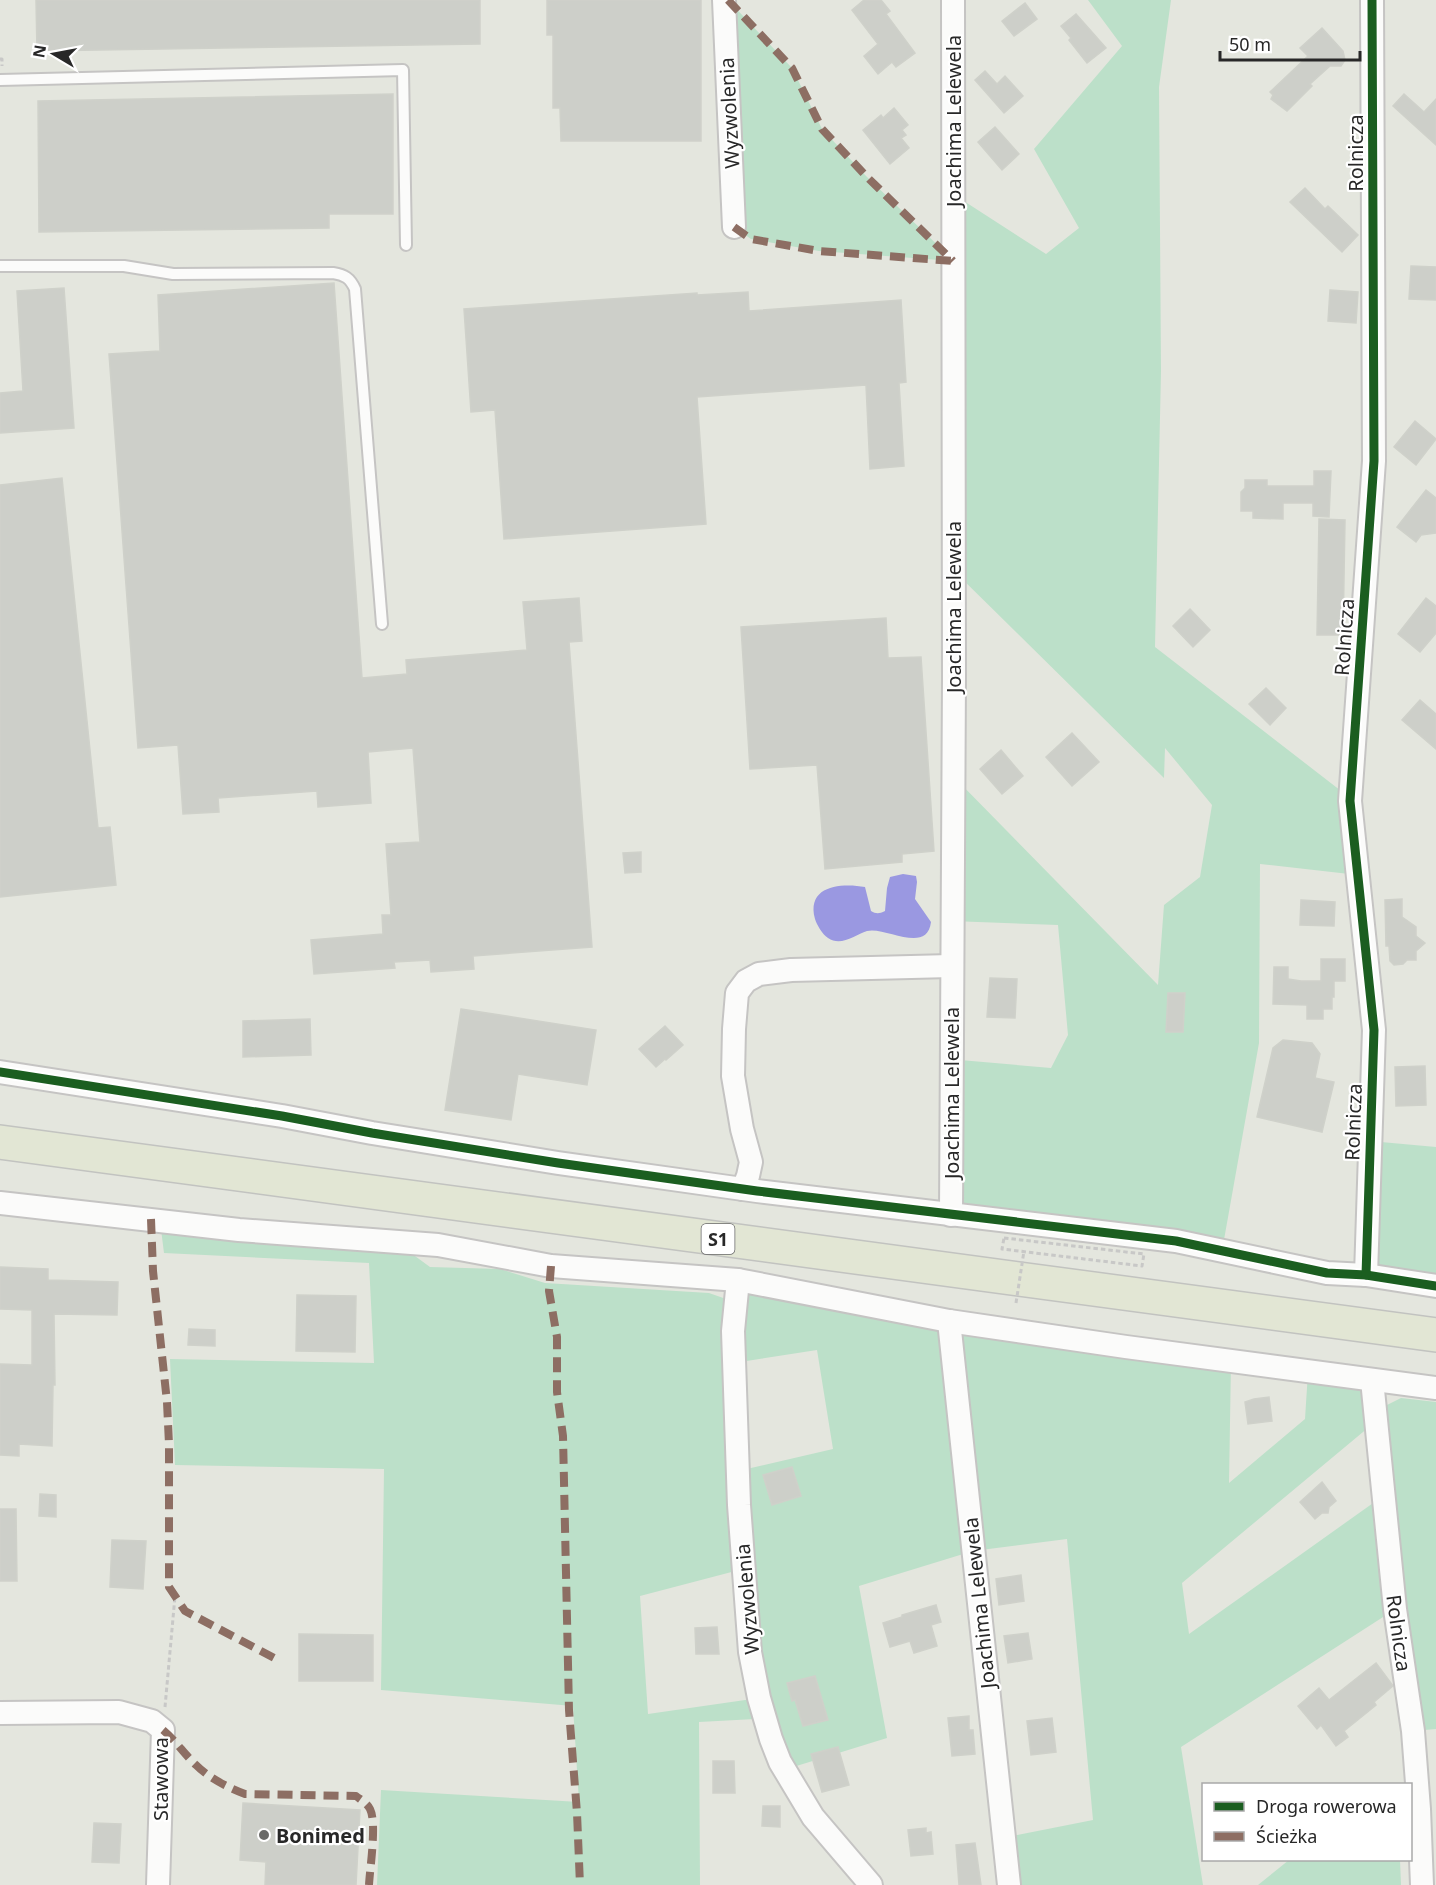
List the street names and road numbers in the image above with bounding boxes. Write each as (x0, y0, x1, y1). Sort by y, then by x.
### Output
street label: Joachima Lelewela (940, 35, 967, 209)
street label: Wyzwolenia (713, 57, 745, 169)
street label: Rolnicza (1342, 114, 1369, 192)
street label: Joachima Lelewela (940, 521, 967, 695)
street label: Rolnicza (1328, 597, 1360, 677)
street label: Joachima Lelewela (938, 1007, 965, 1181)
street label: Rolnicza (1338, 1083, 1368, 1161)
road number: S1 (702, 1224, 734, 1254)
street label: Joachima Lelewela (957, 1516, 1002, 1692)
street label: Wyzwolenia (729, 1542, 765, 1656)
street label: Rolnicza (1380, 1593, 1418, 1673)
street label: Stawowa (147, 1737, 174, 1821)

